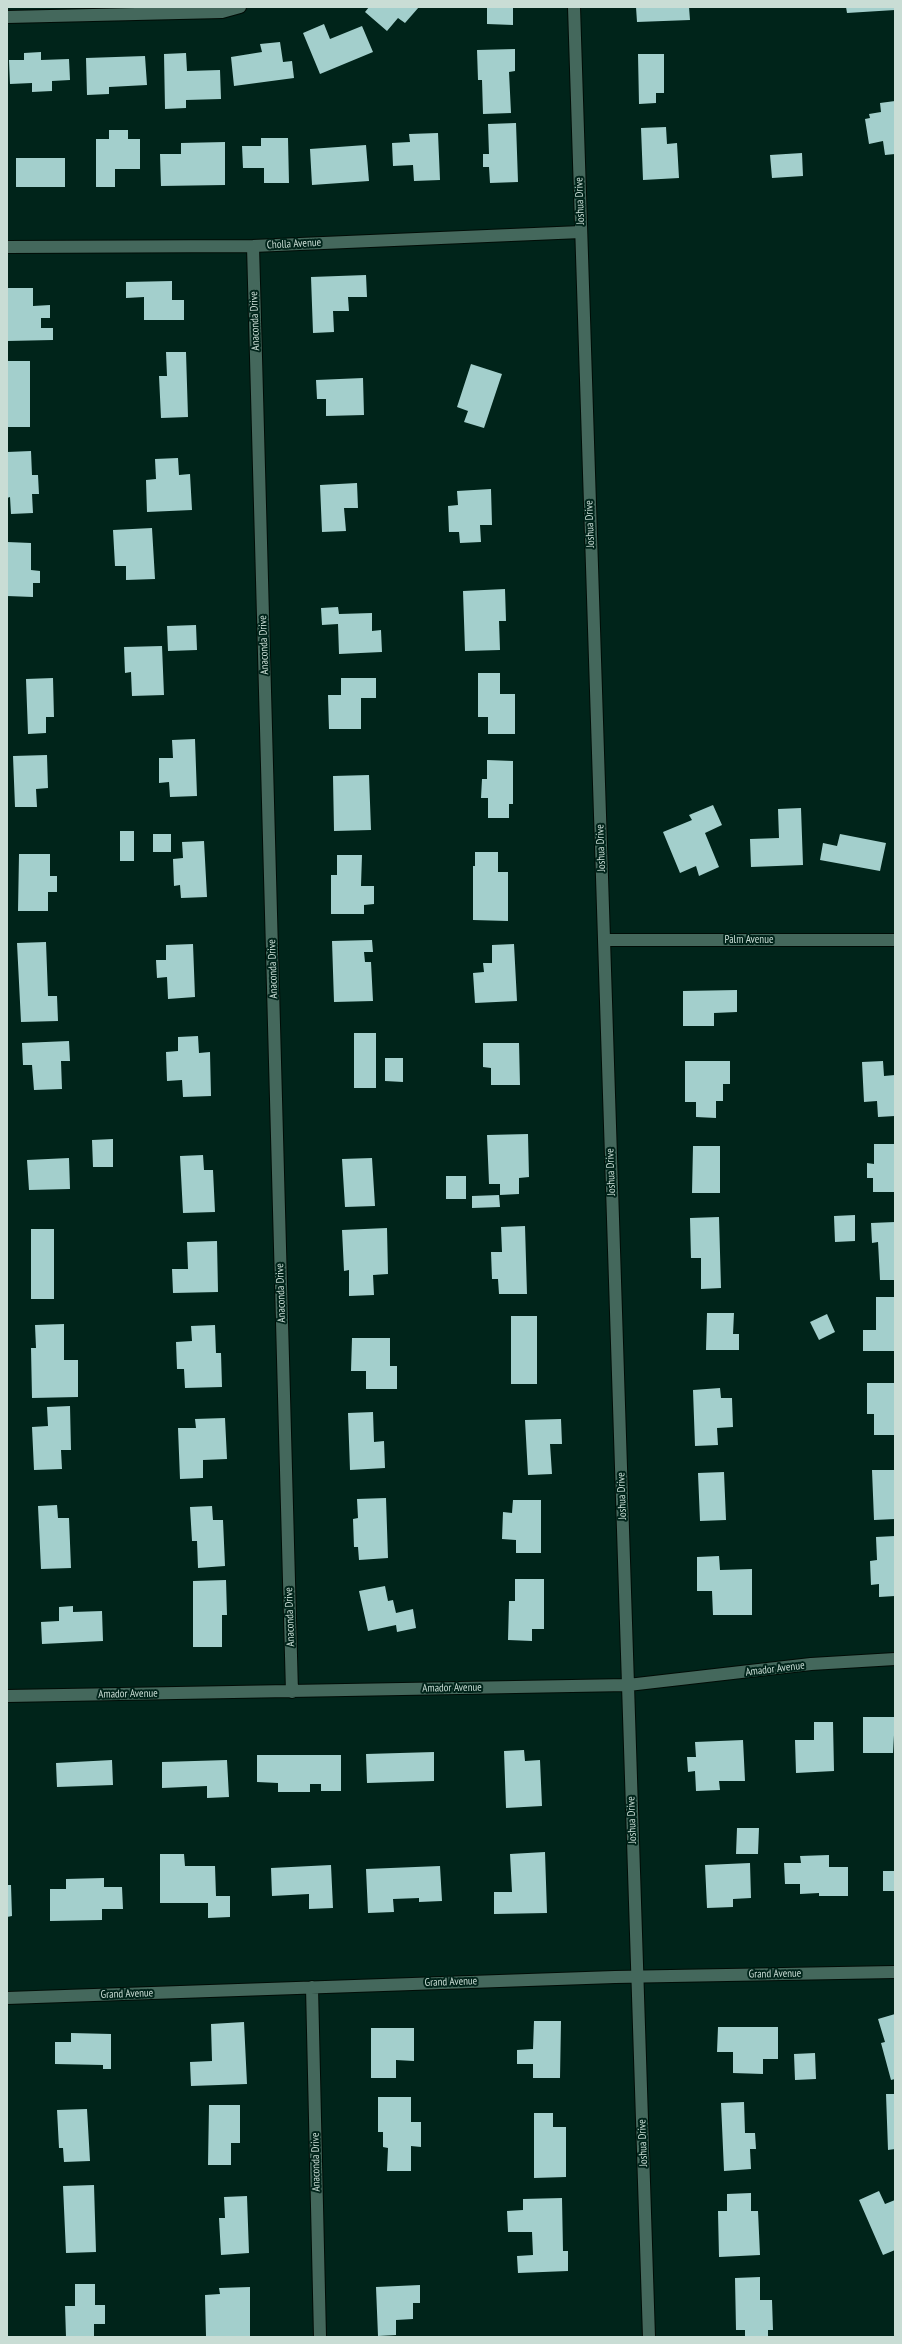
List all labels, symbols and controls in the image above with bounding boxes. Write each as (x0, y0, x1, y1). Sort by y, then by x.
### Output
street label: Joshua Drive (573, 177, 587, 225)
street label: Cholla Avenue (267, 236, 321, 252)
street label: Anaconda Drive (247, 291, 263, 351)
street label: Joshua Drive (583, 500, 597, 548)
street label: Anaconda Drive (256, 615, 272, 675)
street label: Joshua Drive (594, 824, 608, 872)
street label: Palm Avenue (725, 933, 773, 947)
street label: Anaconda Drive (265, 939, 281, 999)
street label: Joshua Drive (604, 1148, 618, 1196)
street label: Anaconda Drive (273, 1263, 289, 1323)
street label: Joshua Drive (615, 1472, 629, 1520)
street label: Anaconda Drive (282, 1587, 298, 1647)
street label: Amador Avenue (745, 1659, 805, 1679)
street label: Amador Avenue (422, 1681, 482, 1695)
street label: Amador Avenue (98, 1687, 158, 1701)
street label: Joshua Drive (625, 1796, 639, 1844)
street label: Grand Avenue (749, 1967, 801, 1981)
street label: Grand Avenue (425, 1974, 477, 1990)
street label: Grand Avenue (101, 1986, 153, 2002)
street label: Joshua Drive (636, 2119, 650, 2167)
street label: Anaconda Drive (309, 2132, 323, 2192)

